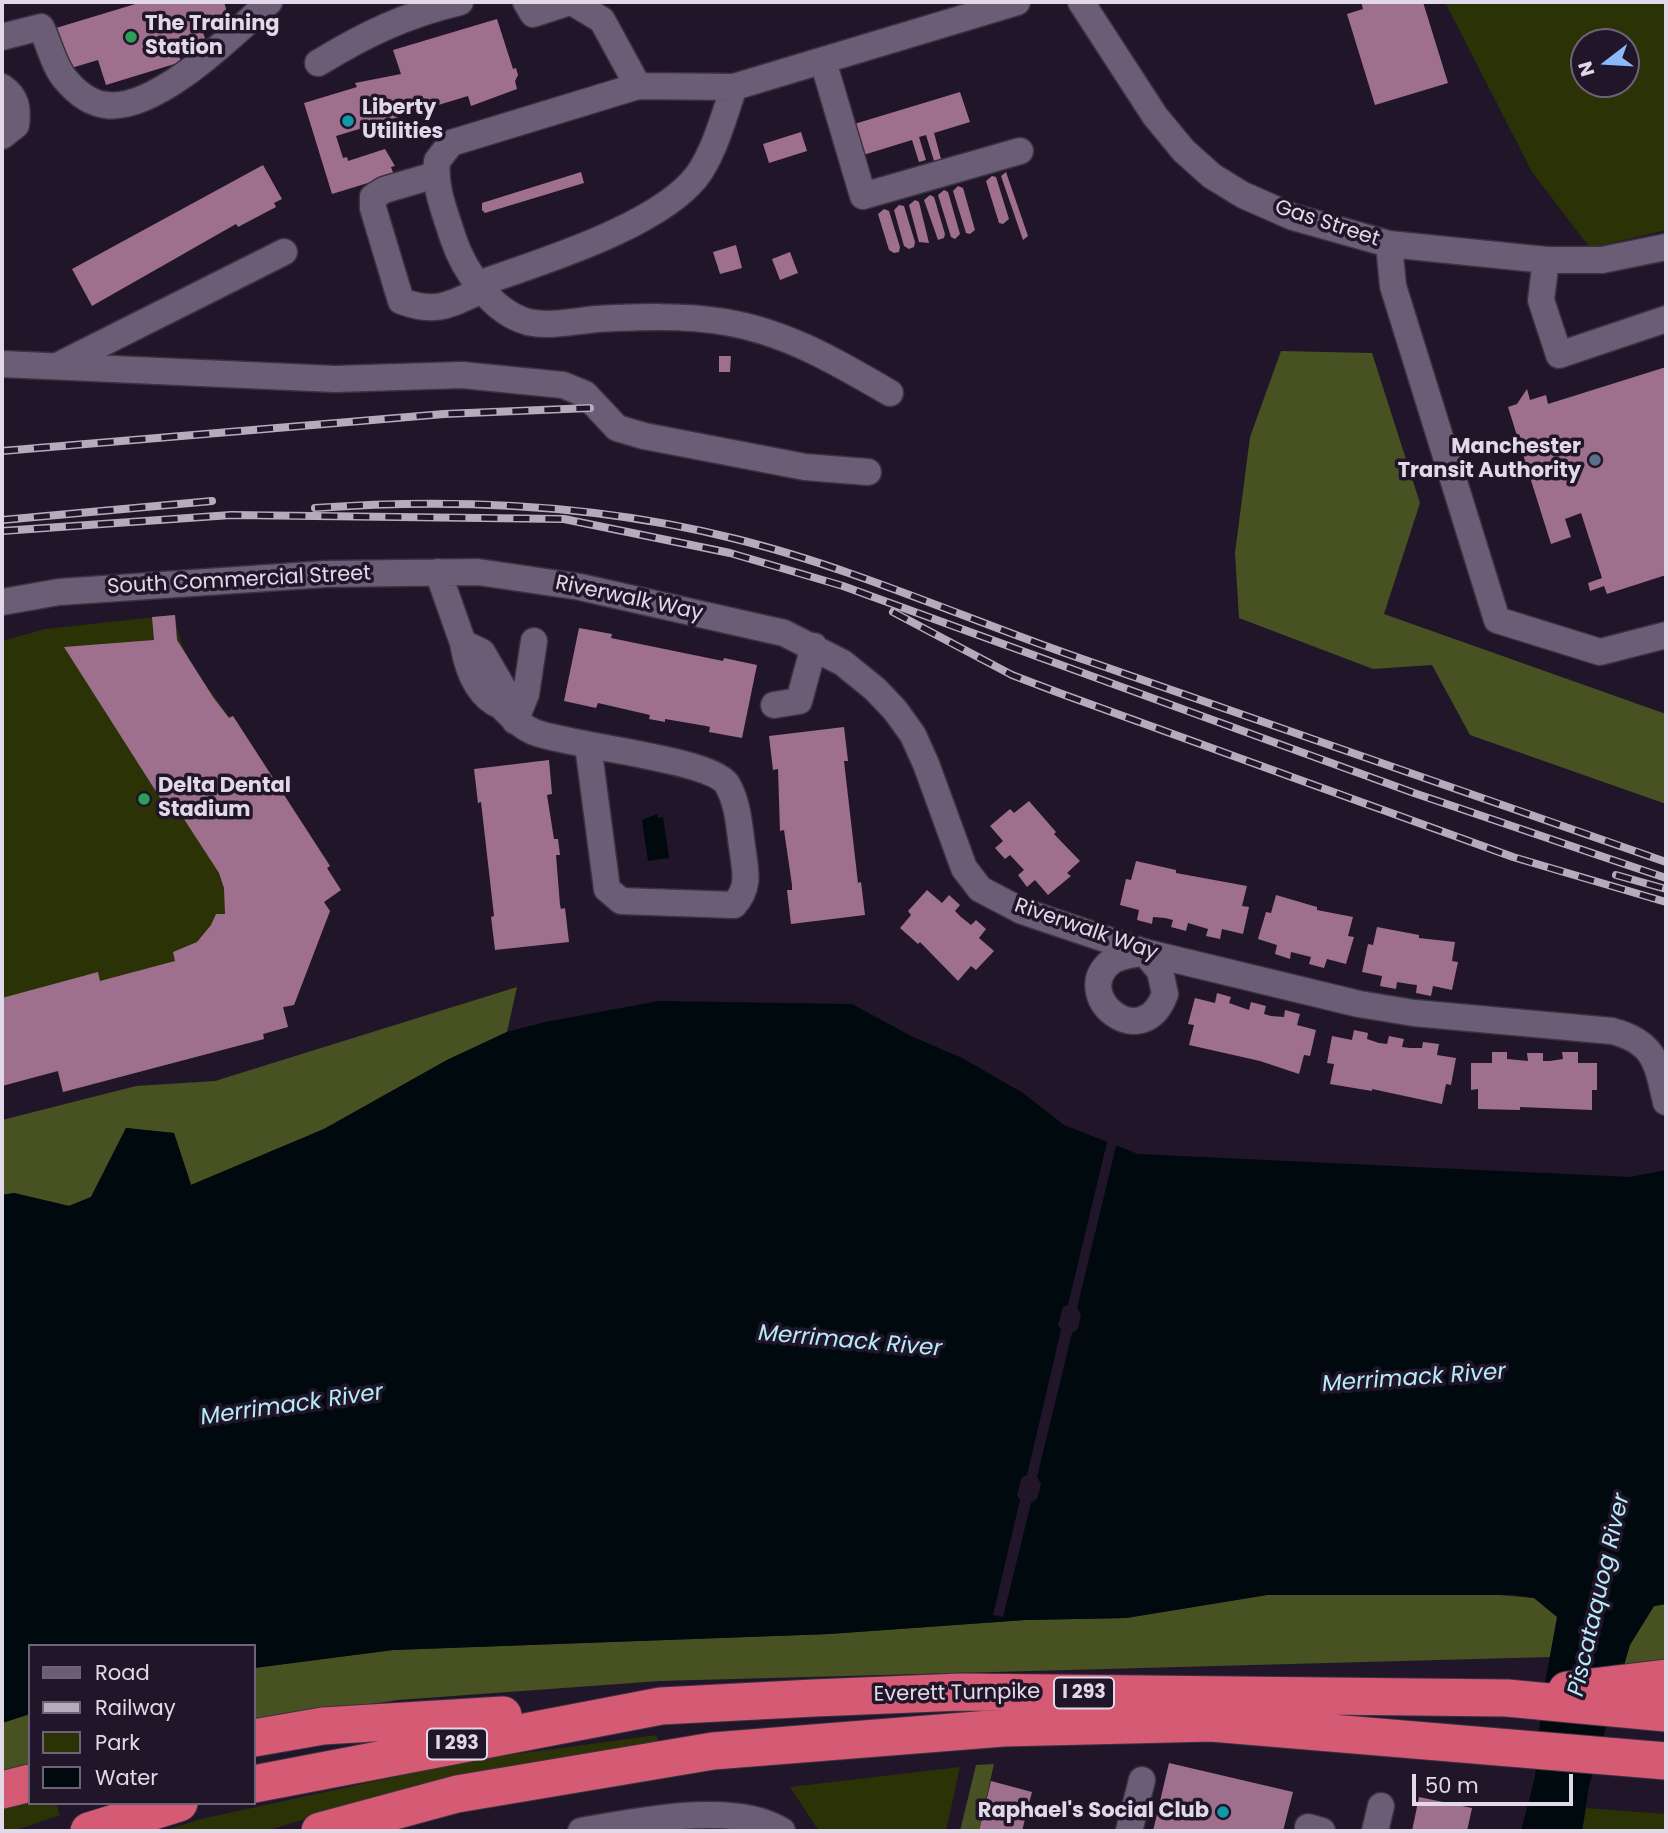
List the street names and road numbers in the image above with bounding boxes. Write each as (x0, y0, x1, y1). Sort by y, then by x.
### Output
street label: Gas Street (1271, 195, 1383, 253)
street label: South Commercial Street (107, 562, 371, 600)
street label: Riverwalk Way (553, 571, 705, 627)
street label: Riverwalk Way (1011, 894, 1161, 966)
road number: I 293 (1054, 1678, 1114, 1708)
street label: Everett Turnpike (873, 1680, 1041, 1708)
road number: I 293 (427, 1728, 487, 1760)

